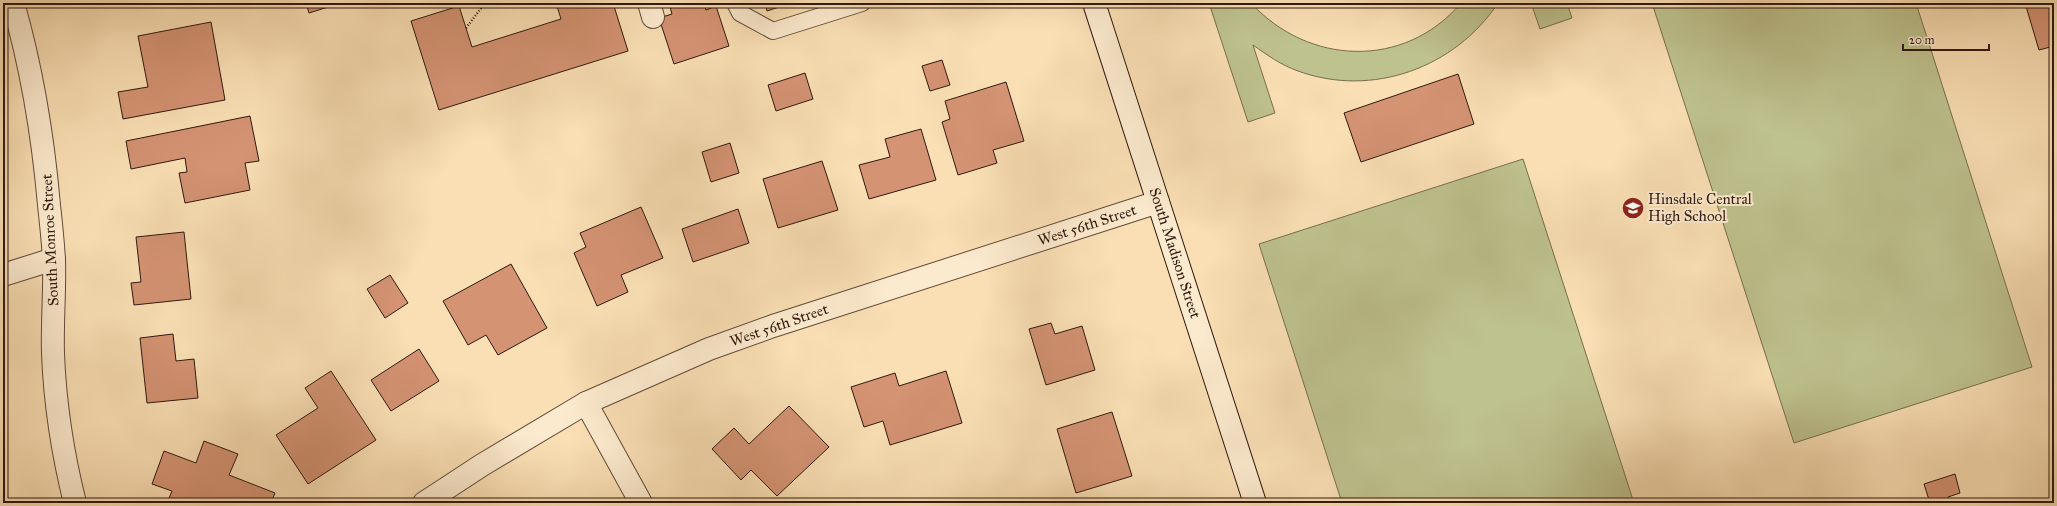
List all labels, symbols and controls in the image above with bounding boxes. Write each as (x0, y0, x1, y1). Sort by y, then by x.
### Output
scale bar (1903, 26, 1989, 52)
text: 20 m (1909, 33, 1935, 47)
street label: South Monroe Street (38, 173, 62, 306)
street label: South Madison Street (1145, 185, 1205, 321)
place label: Hinsdale Central High School (1648, 190, 1753, 225)
school or university icon: Hinsdale Central High School (1620, 195, 1646, 221)
street label: West 56th Street (1035, 200, 1139, 249)
street label: West 56th Street (728, 300, 831, 350)

